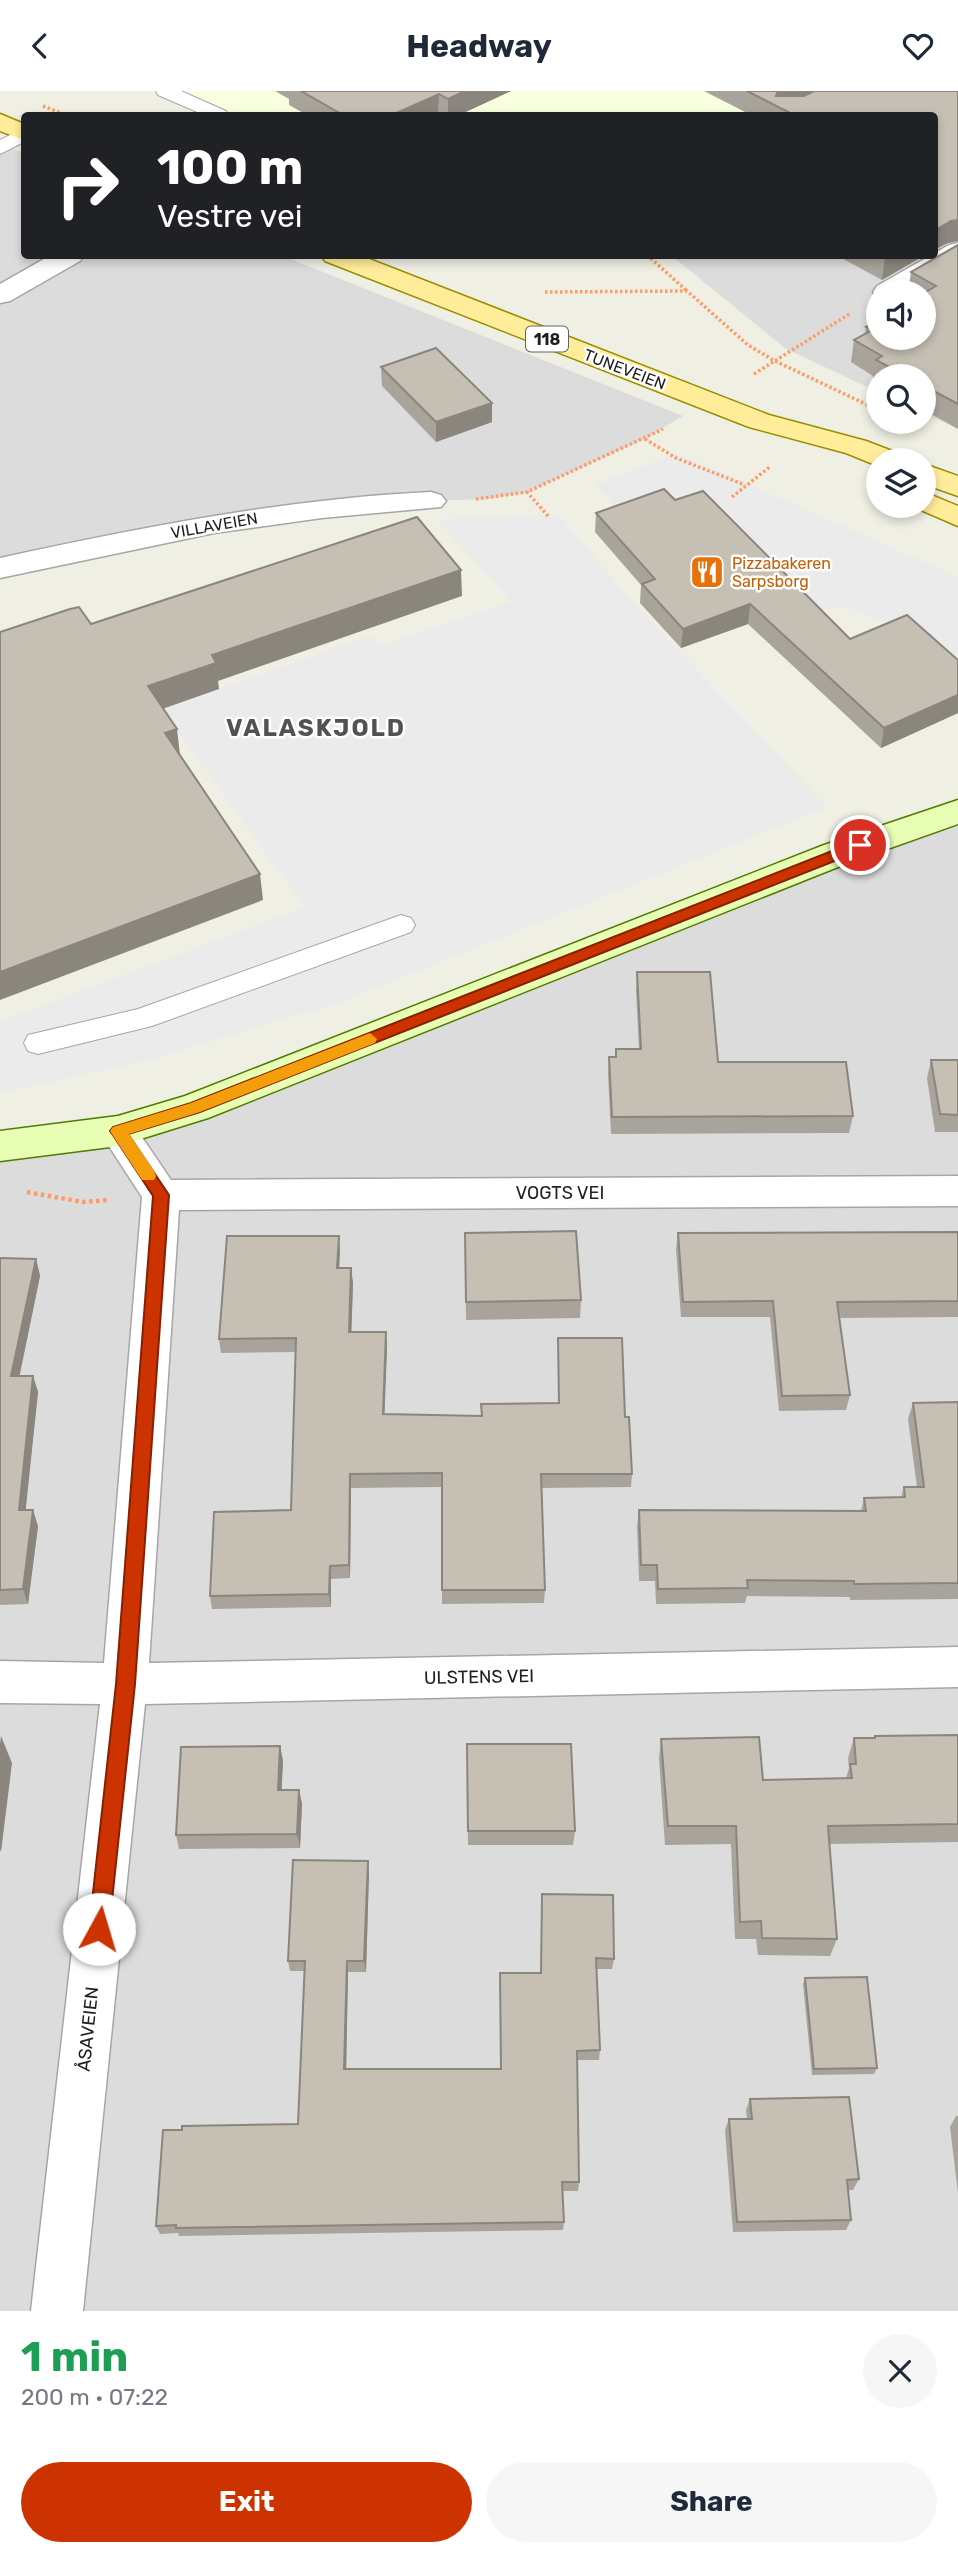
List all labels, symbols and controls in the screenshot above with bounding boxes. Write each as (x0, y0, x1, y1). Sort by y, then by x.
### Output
icon: back (21, 27, 59, 65)
text: Headway (406, 27, 552, 65)
icon: heart (899, 27, 937, 65)
text: 100 m (157, 138, 303, 196)
icon: right (42, 140, 133, 231)
text: Vestre vei (157, 197, 303, 235)
map controls (866, 280, 936, 518)
button: sound (866, 280, 936, 350)
road number: 118 (526, 327, 568, 351)
street label: TUNEVEIEN (581, 345, 669, 394)
button: search (866, 364, 936, 434)
button: layers (866, 448, 936, 518)
street label: VILLAVEIEN (169, 508, 259, 543)
restaurant icon: Pizzabakeren Sarpsborg (688, 553, 726, 591)
place label: Pizzabakeren Sarpsborg (732, 554, 831, 591)
district label: VALASKJOLD (226, 714, 406, 742)
pin (830, 815, 890, 875)
icon: arrive (841, 826, 879, 864)
street label: VOGTS VEI (516, 1182, 604, 1204)
street label: ULSTENS VEI (424, 1665, 534, 1689)
position arrow (62, 1892, 136, 1966)
street label: ÅSAVEIEN (73, 1986, 103, 2072)
text: 1 min (21, 2332, 128, 2382)
button: close (863, 2334, 937, 2408)
text: 200 m · 07:22 (21, 2383, 168, 2411)
button: Exit (21, 2462, 472, 2542)
button: Share (486, 2462, 937, 2542)

